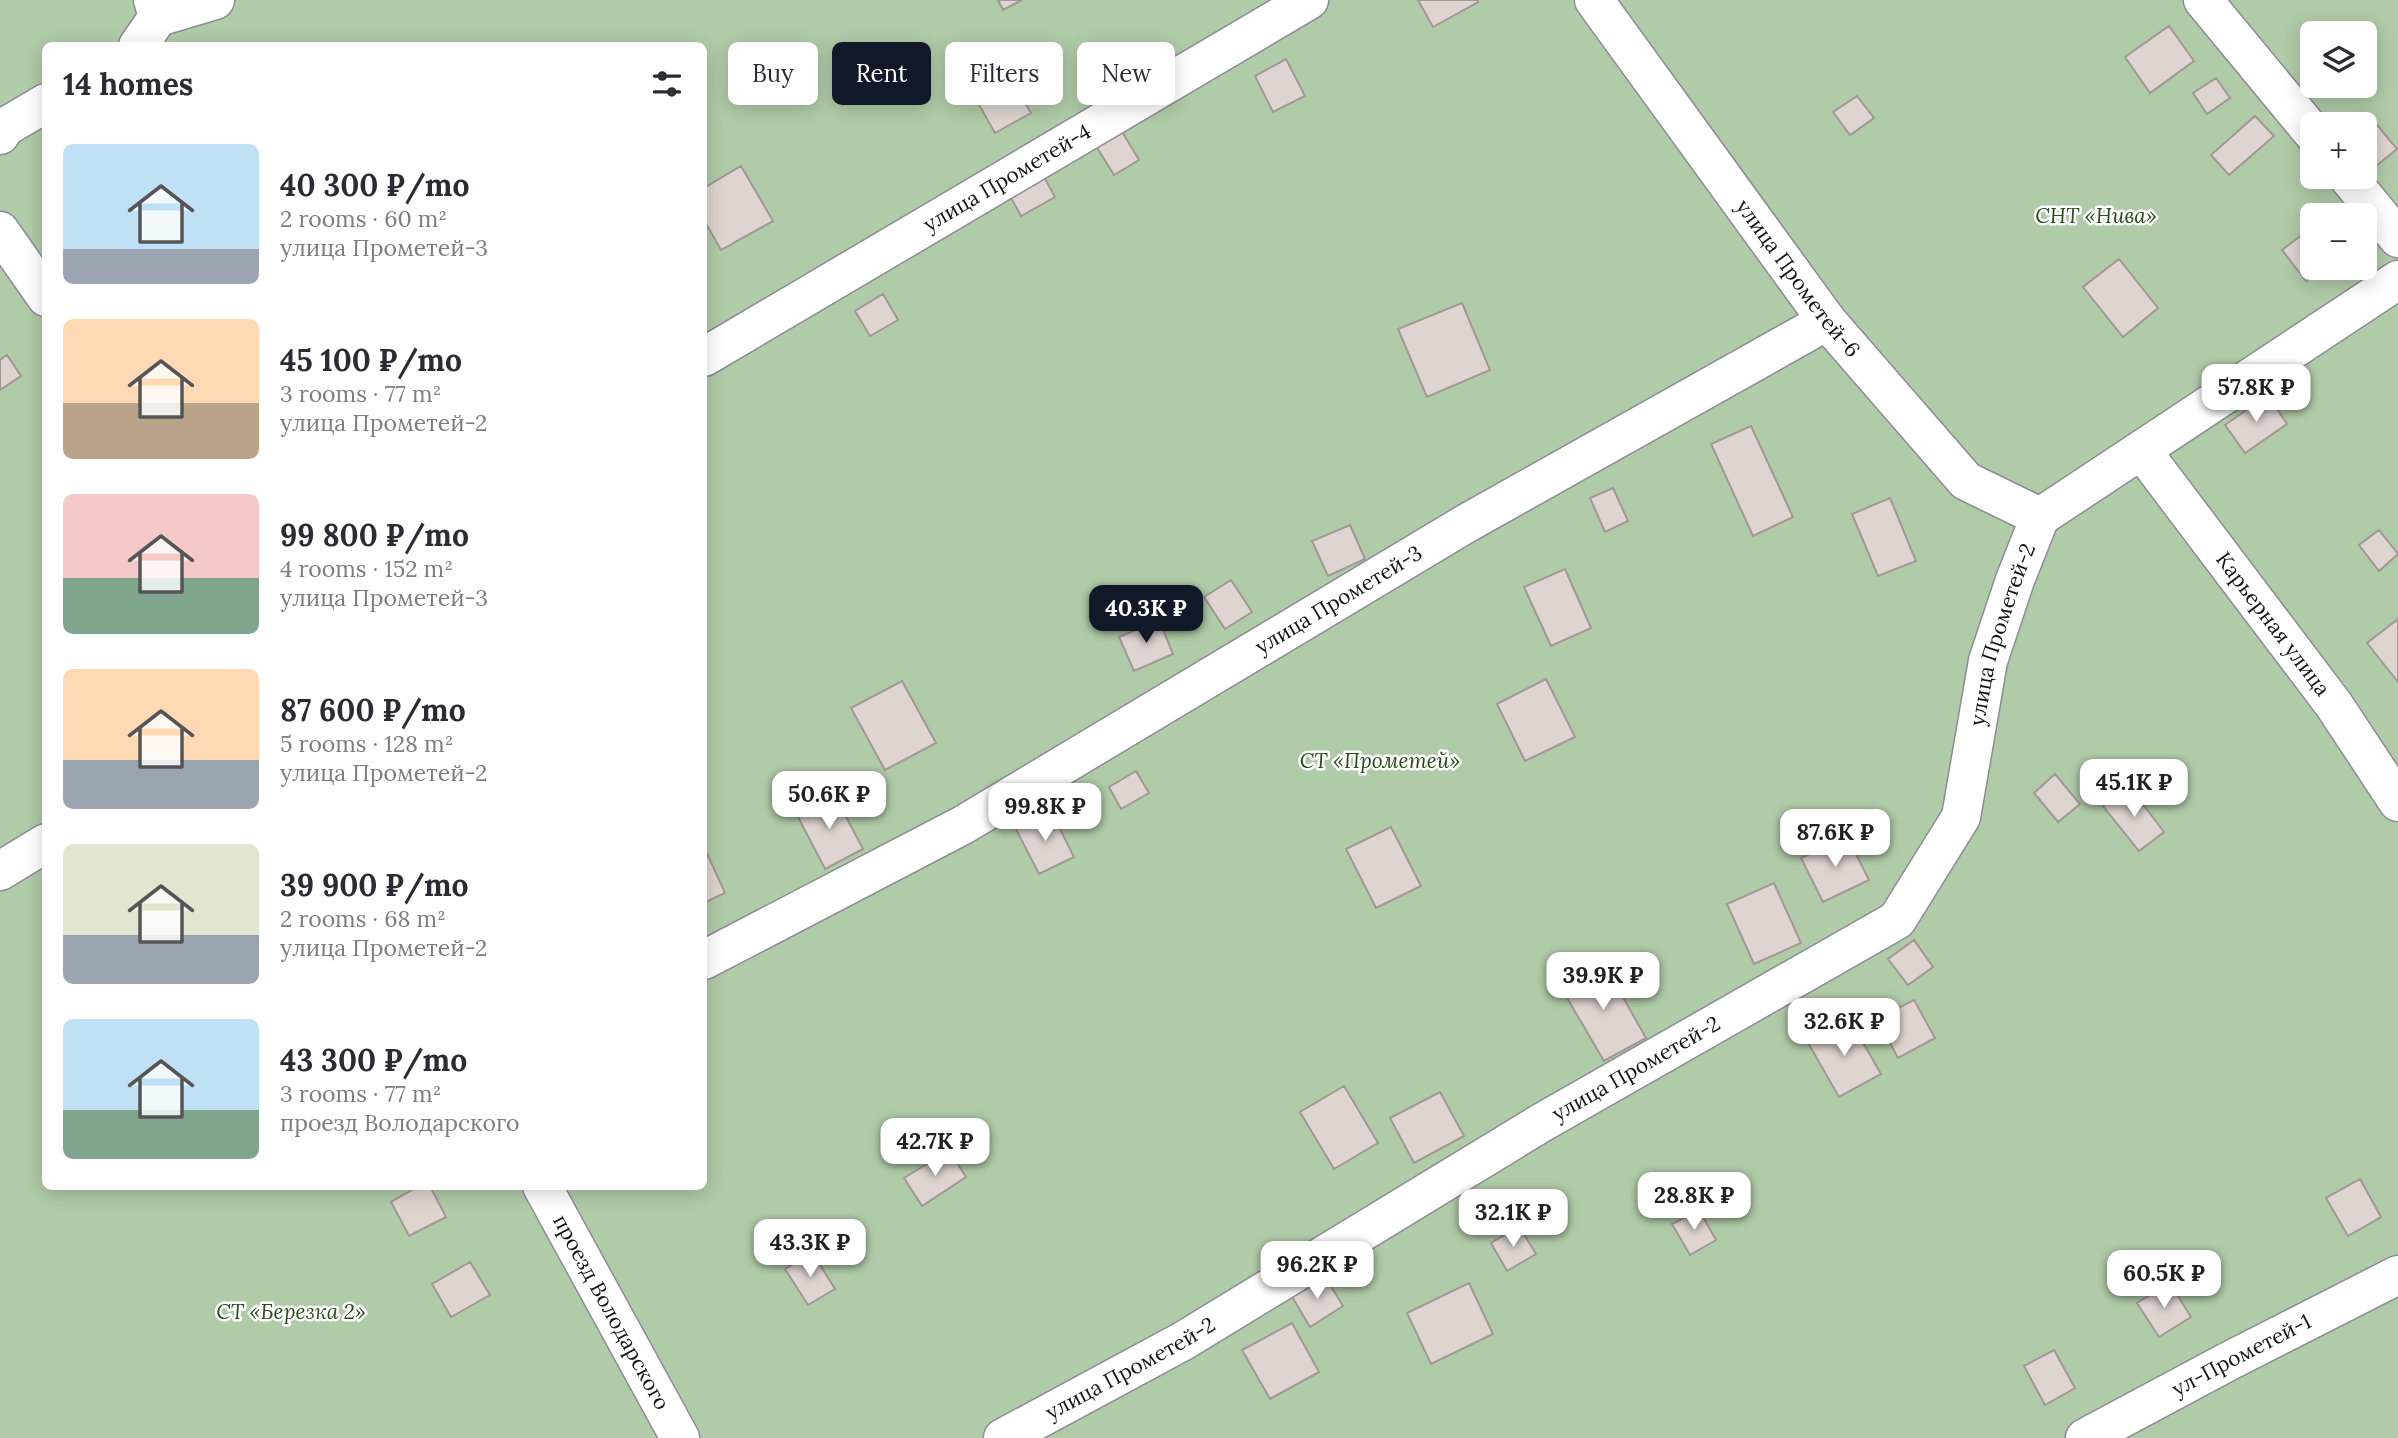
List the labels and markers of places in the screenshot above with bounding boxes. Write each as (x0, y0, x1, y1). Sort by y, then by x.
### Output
pin: 57.8K ₽ (2191, 364, 2321, 424)
pin: 40.3K ₽ (1081, 586, 1211, 645)
pin: 45.1K ₽ (2069, 760, 2199, 819)
pin: 50.6K ₽ (764, 772, 894, 831)
pin: 99.8K ₽ (980, 784, 1110, 843)
pin: 87.6K ₽ (1770, 810, 1900, 869)
pin: 39.9K ₽ (1538, 953, 1668, 1012)
pin: 32.6K ₽ (1779, 998, 1909, 1058)
pin: 42.7K ₽ (870, 1118, 1000, 1178)
pin: 28.8K ₽ (1629, 1172, 1759, 1232)
pin: 32.1K ₽ (1448, 1190, 1578, 1249)
pin: 43.3K ₽ (745, 1220, 875, 1279)
pin: 96.2K ₽ (1252, 1242, 1382, 1301)
pin: 60.5K ₽ (2099, 1250, 2229, 1310)

